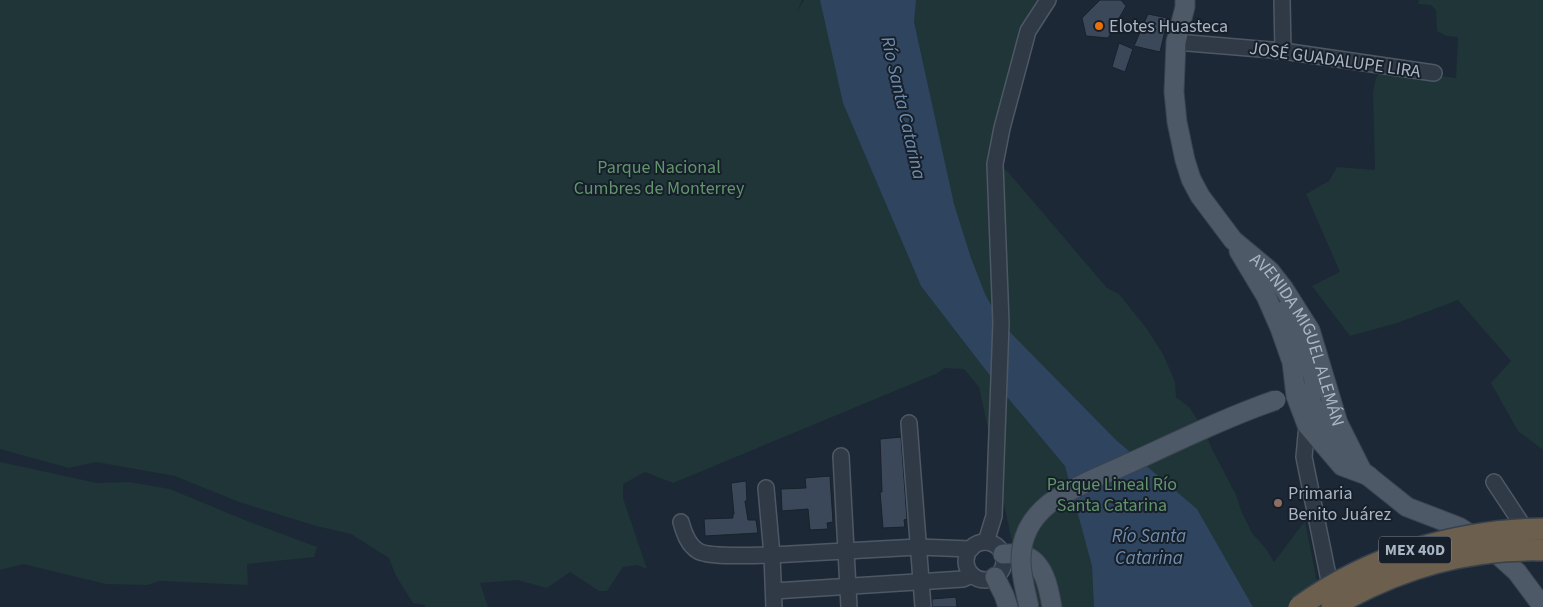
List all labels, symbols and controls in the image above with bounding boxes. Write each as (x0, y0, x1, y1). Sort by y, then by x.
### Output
place label: Elotes Huasteca (1109, 14, 1228, 39)
marker: Elotes Huasteca (1093, 20, 1105, 32)
water label: Río Santa Catarina (873, 34, 933, 182)
street label: JOSÉ GUADALUPE LIRA (1248, 36, 1422, 84)
park label: Parque Nacional Cumbres de Monterrey (574, 155, 745, 201)
street label: AVENIDA MIGUEL ALEMÁN (1245, 247, 1351, 429)
park label: Parque Lineal Río Santa Catarina (1047, 472, 1177, 518)
place label: Primaria Benito Juárez (1288, 481, 1391, 527)
marker: Primaria Benito Juárez (1272, 497, 1284, 509)
water label: Río Santa Catarina (1112, 523, 1186, 572)
road number: MEX 40D (1379, 536, 1451, 564)

